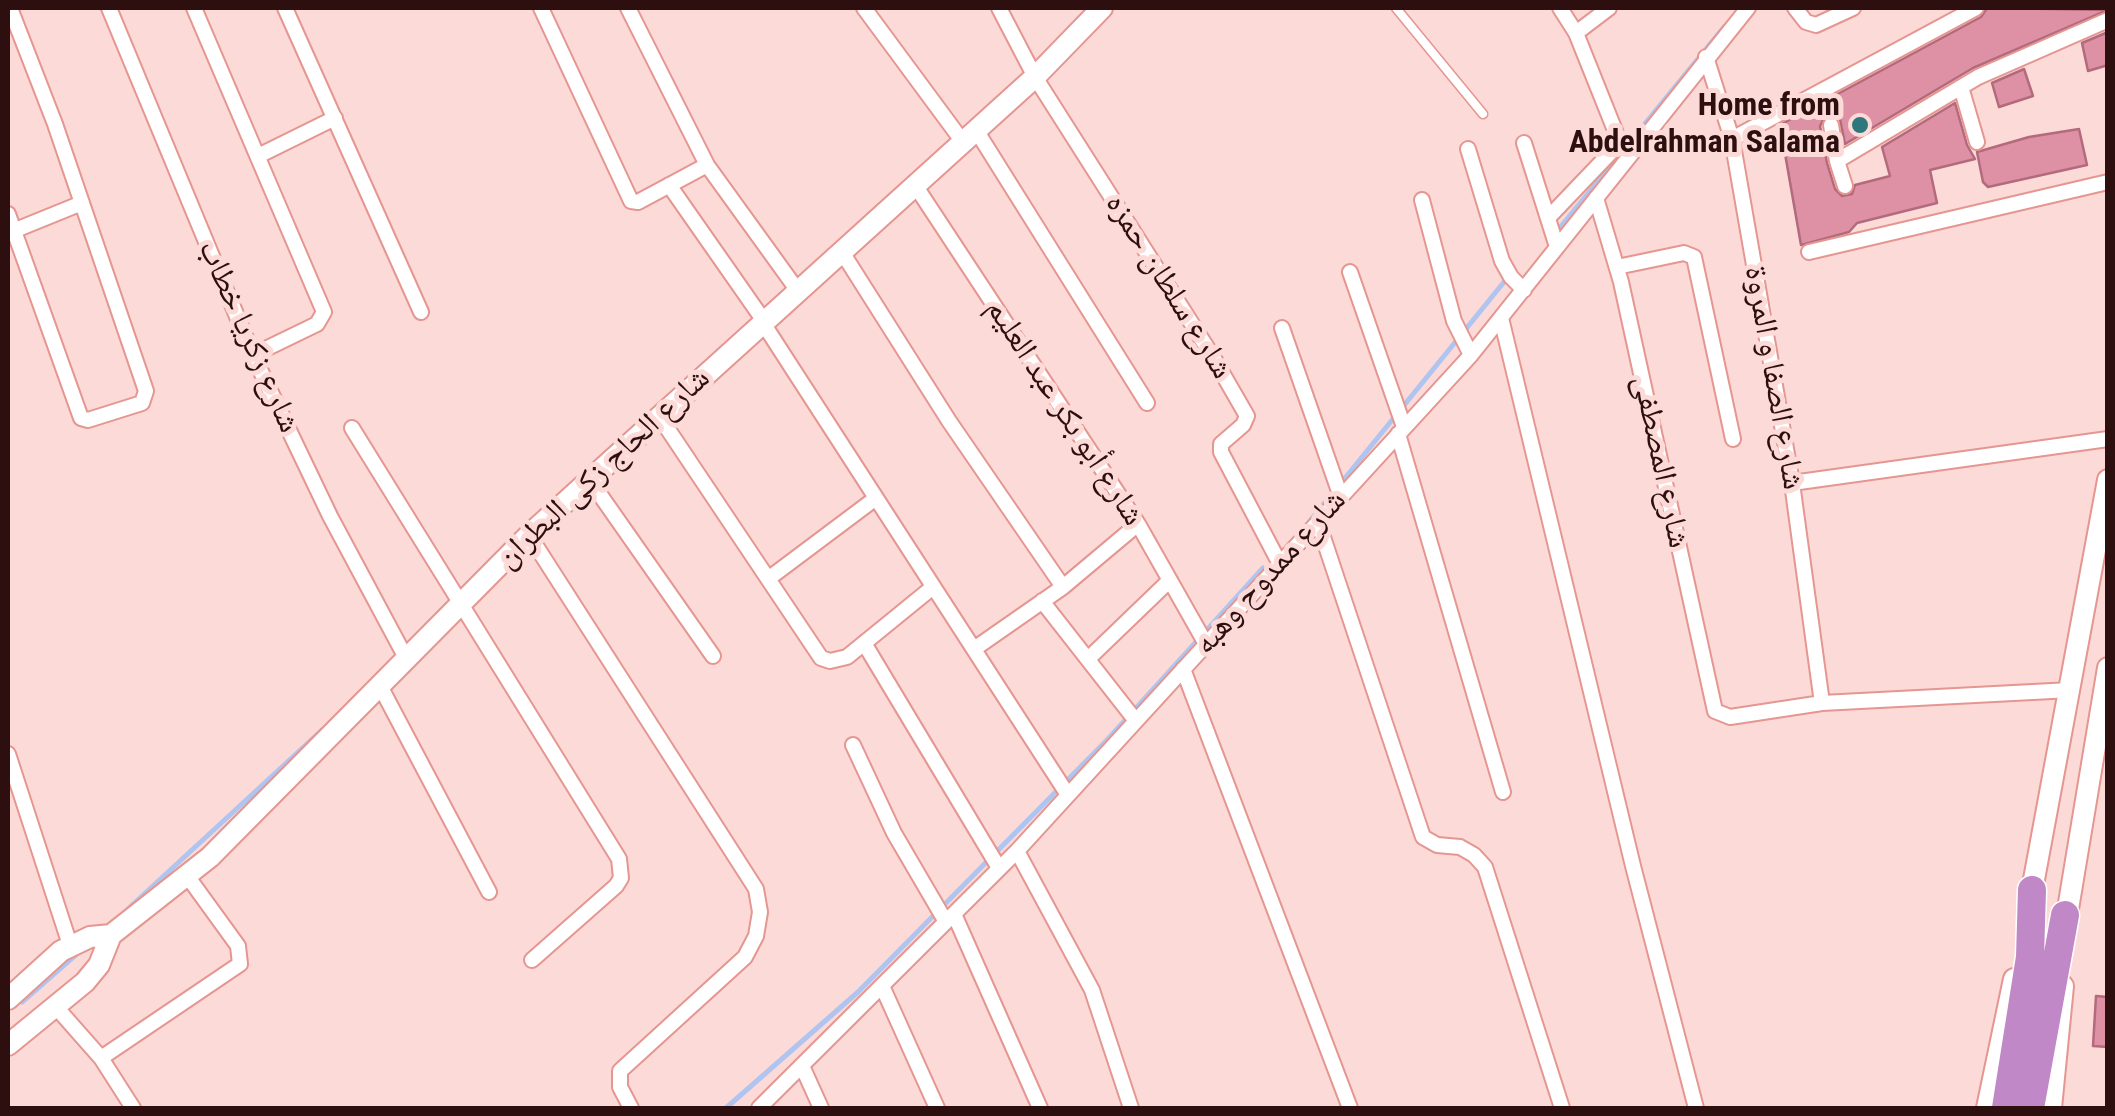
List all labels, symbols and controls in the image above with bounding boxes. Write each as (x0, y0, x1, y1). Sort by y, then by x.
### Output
place label: Home from Abdelrahman Salama (1569, 88, 1840, 163)
marker: Home from Abdelrahman Salama (1849, 114, 1871, 136)
street label: شارع سلطان حمزه (1096, 187, 1240, 387)
street label: شارع زكريا خطاب (188, 235, 308, 439)
street label: شارع الصفا و المروة (1734, 263, 1812, 493)
street label: شارع أبو بكر عبد العليم (976, 292, 1152, 534)
street label: شارع الحاج زكى البطران (489, 360, 719, 578)
street label: شارع المصطفى (1623, 372, 1697, 552)
street label: شارع ممدوح وهبه (1187, 483, 1355, 663)

